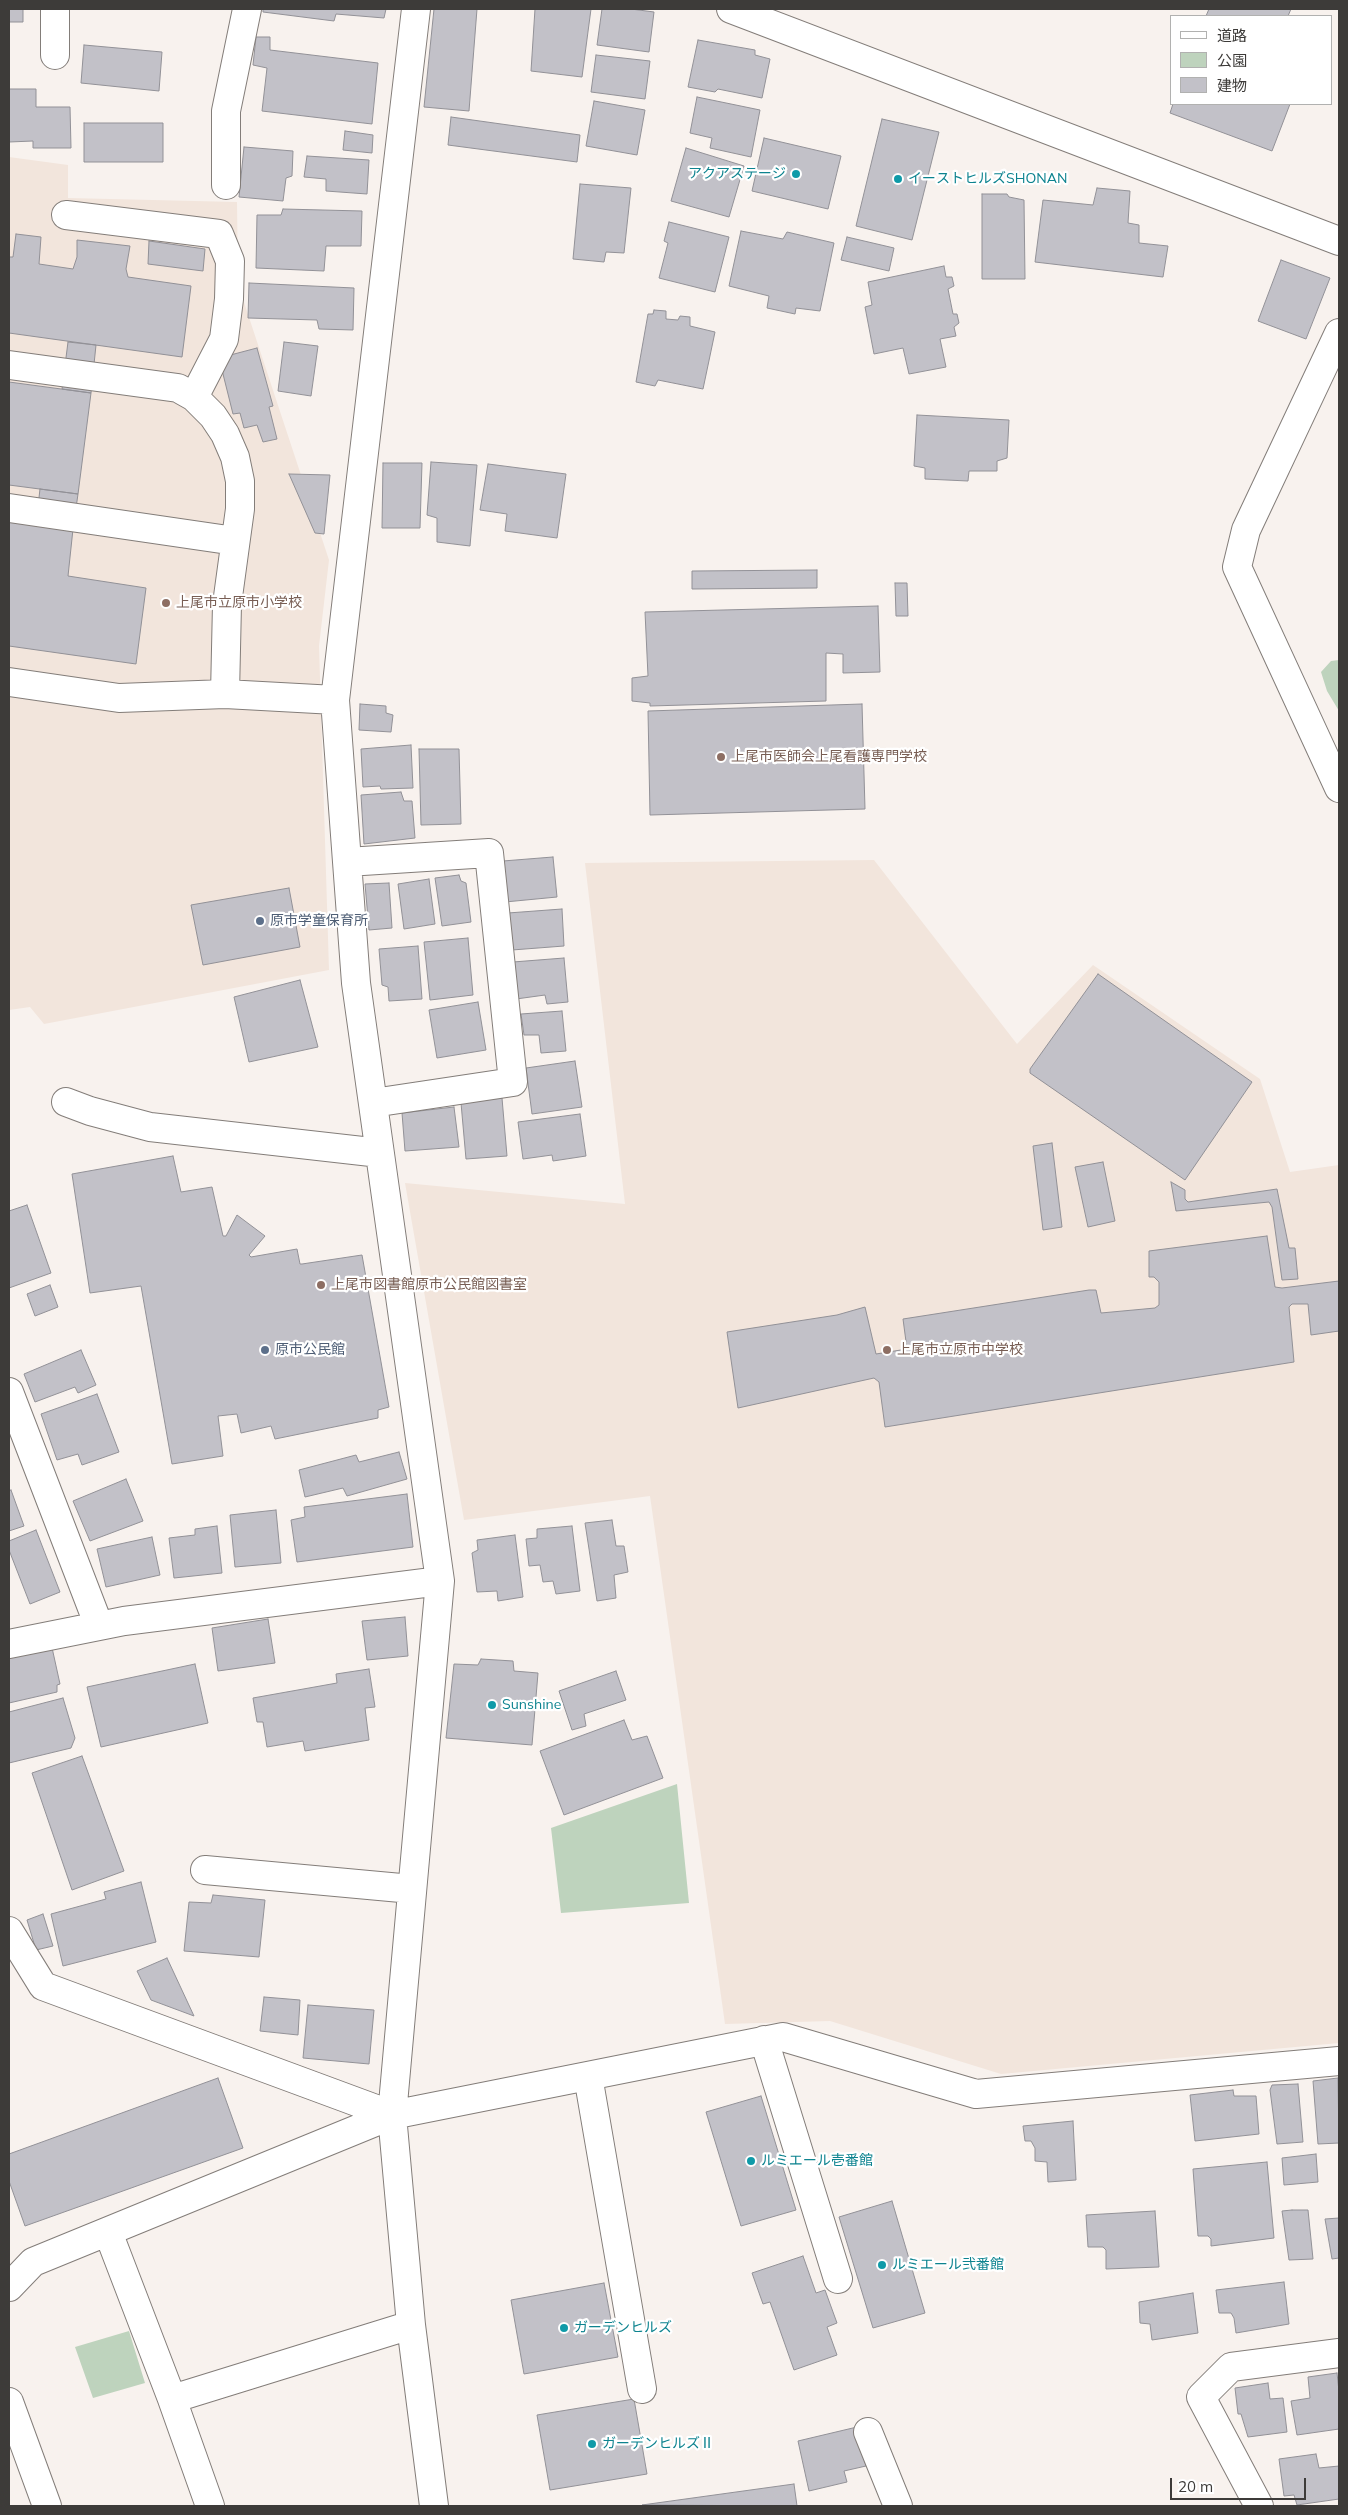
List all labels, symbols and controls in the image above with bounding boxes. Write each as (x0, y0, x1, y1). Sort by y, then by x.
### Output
legend (1170, 15, 1333, 105)
text: 道路 (1217, 26, 1247, 45)
text: 公園 (1217, 51, 1247, 70)
text: 建物 (1217, 76, 1247, 95)
place label: アクアステージ (688, 166, 786, 182)
marker: アクアステージ (790, 168, 802, 180)
place label: イーストヒルズSHONAN (908, 171, 1067, 187)
marker: イーストヒルズSHONAN (892, 173, 904, 185)
place label: 上尾市立原市小学校 (176, 595, 302, 611)
marker: 上尾市立原市小学校 (160, 597, 172, 609)
place label: 上尾市医師会上尾看護専門学校 (731, 749, 927, 765)
marker: 上尾市医師会上尾看護専門学校 (715, 751, 727, 763)
place label: 原市学童保育所 (270, 913, 368, 929)
marker: 原市学童保育所 (254, 915, 266, 927)
place label: 上尾市図書館原市公民館図書室 (331, 1277, 527, 1293)
marker: 上尾市図書館原市公民館図書室 (315, 1279, 327, 1291)
place label: 原市公民館 (275, 1342, 345, 1358)
place label: 上尾市立原市中学校 (897, 1342, 1023, 1358)
marker: 原市公民館 (259, 1344, 271, 1356)
marker: 上尾市立原市中学校 (881, 1344, 893, 1356)
place label: Sunshine (502, 1697, 561, 1713)
marker: Sunshine (486, 1699, 498, 1711)
place label: ルミエール壱番館 (761, 2153, 873, 2169)
marker: ルミエール壱番館 (745, 2155, 757, 2167)
place label: ルミエール弐番館 (892, 2257, 1004, 2273)
marker: ルミエール弐番館 (876, 2259, 888, 2271)
place label: ガーデンヒルズ (574, 2320, 672, 2336)
marker: ガーデンヒルズ (558, 2322, 570, 2334)
place label: ガーデンヒルズⅡ (602, 2436, 714, 2452)
marker: ガーデンヒルズⅡ (586, 2438, 598, 2450)
scale bar (1173, 2468, 1309, 2500)
text: 20 m (1178, 2477, 1213, 2496)

